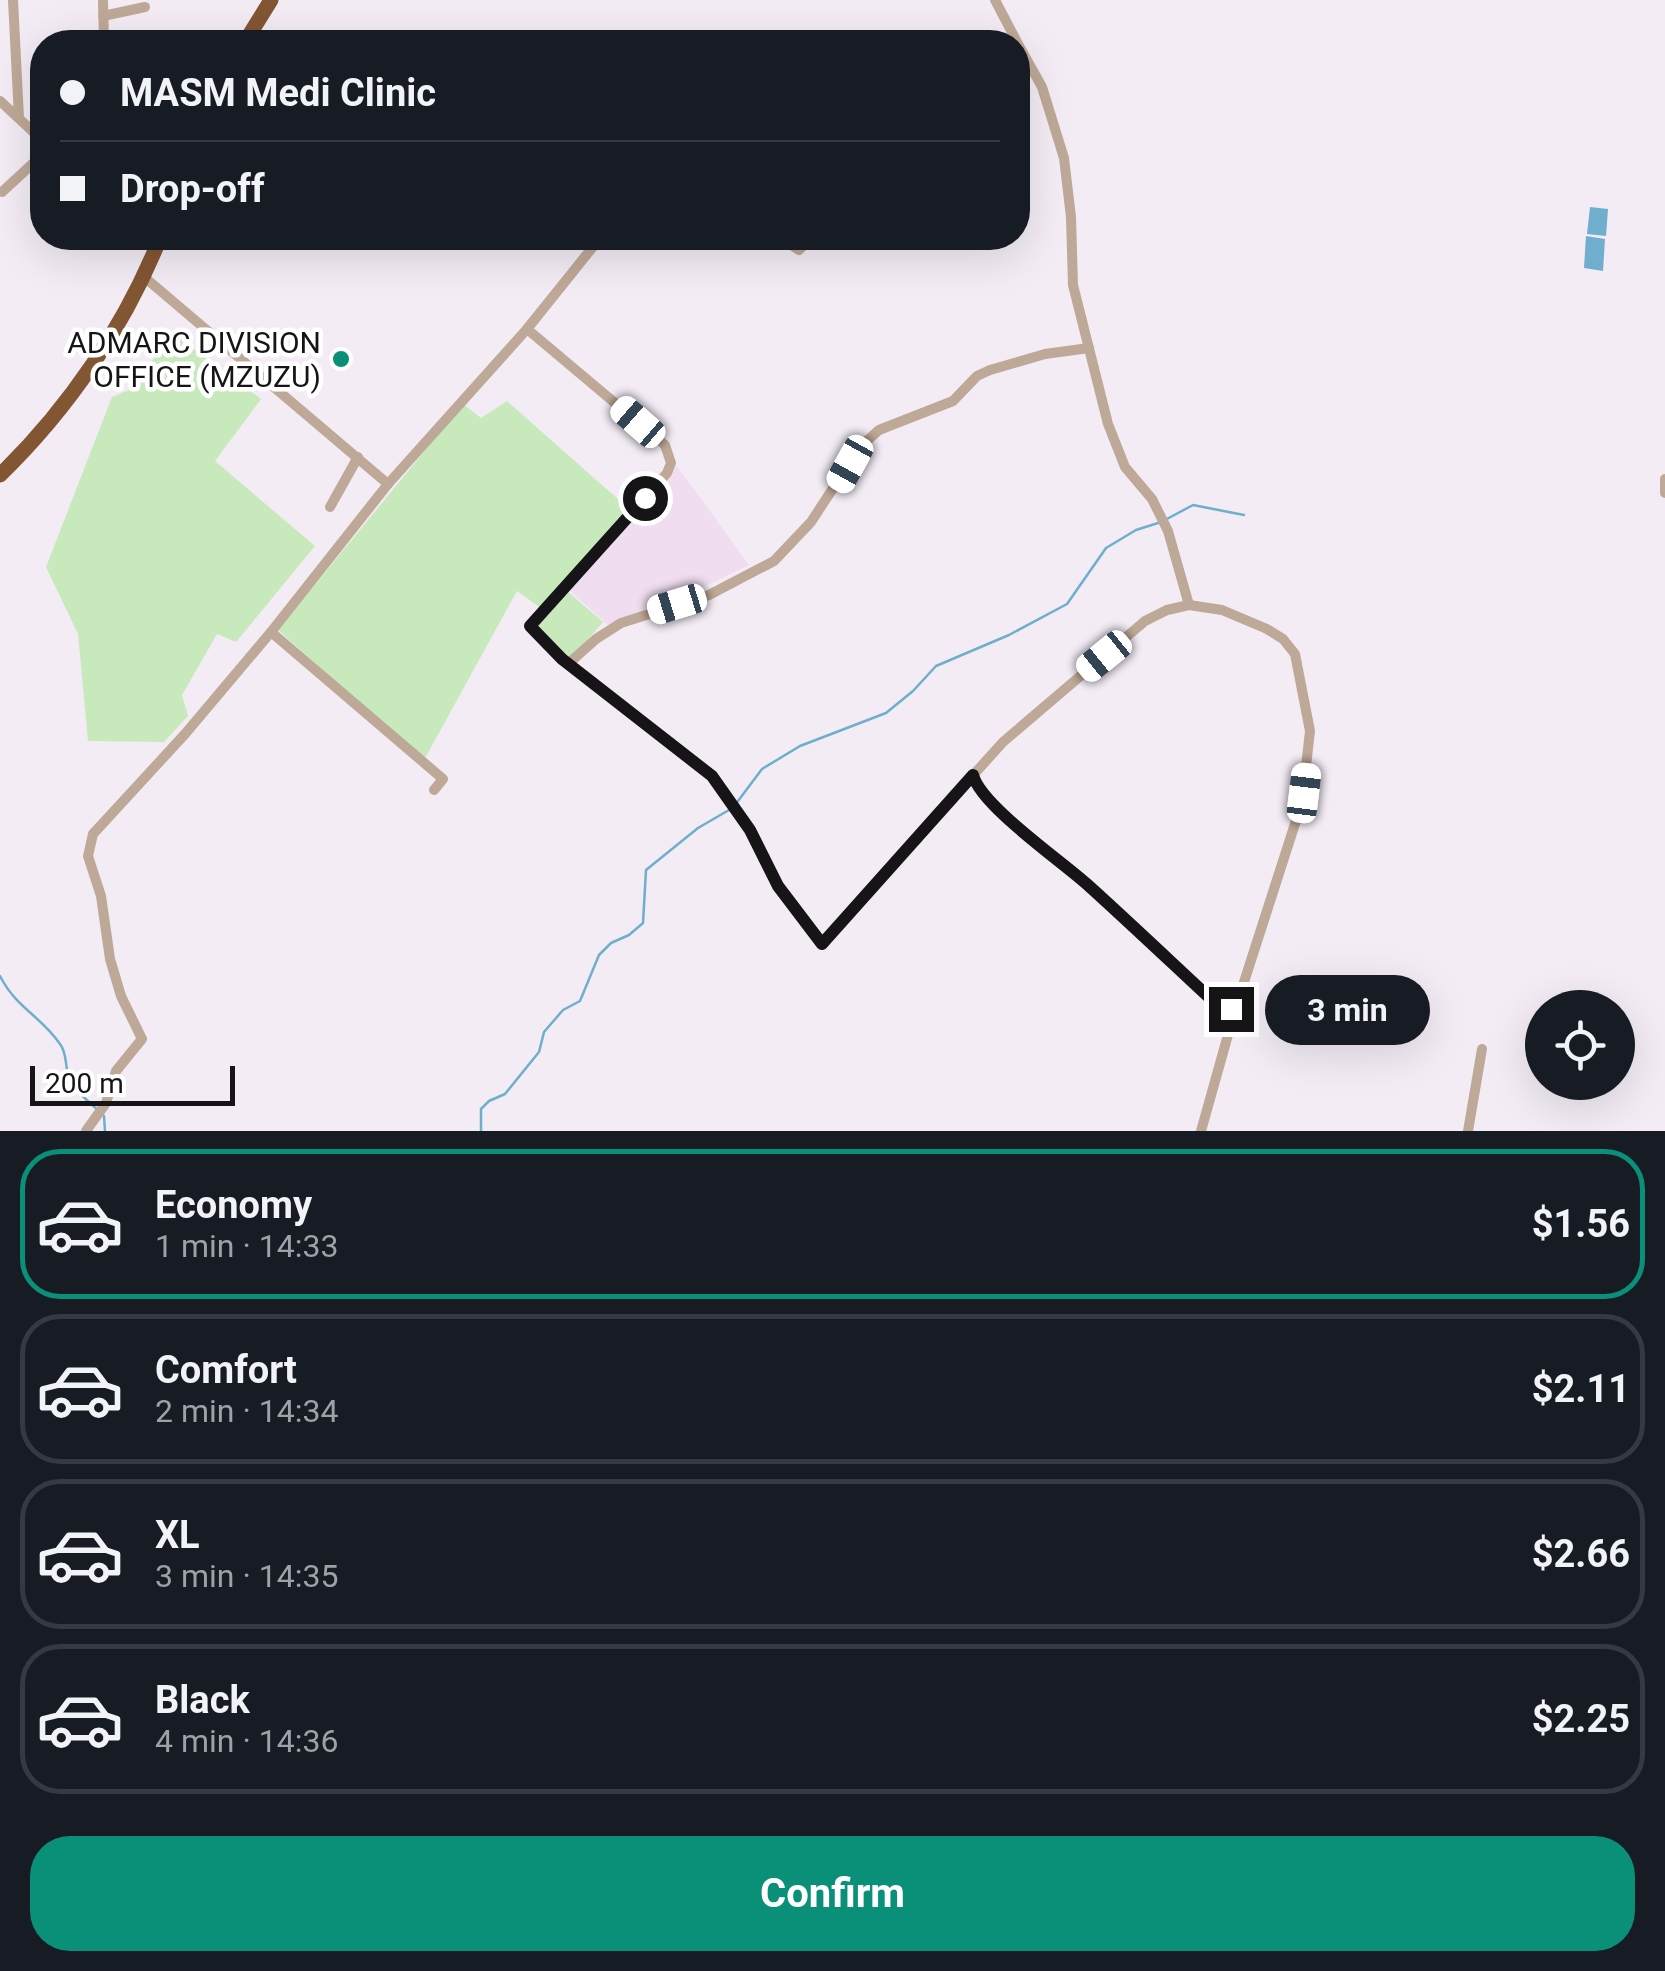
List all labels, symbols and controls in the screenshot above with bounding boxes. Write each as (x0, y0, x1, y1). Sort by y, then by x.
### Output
text: MASM Medi Clinic (120, 71, 436, 115)
text: Drop-off (120, 167, 265, 211)
place label: ADMARC DIVISION OFFICE (MZUZU) (67, 325, 321, 394)
marker: ADMARC DIVISION OFFICE (MZUZU) (330, 348, 352, 370)
car (606, 391, 670, 453)
car (822, 430, 878, 498)
route start (623, 476, 668, 521)
car (644, 581, 710, 627)
car (1071, 625, 1137, 687)
car (1285, 761, 1323, 825)
callout: 3 min (1266, 974, 1431, 1044)
route end (1209, 987, 1254, 1032)
map controls (1525, 990, 1635, 1100)
button: locate (1525, 990, 1635, 1100)
text: 3 min (1307, 991, 1388, 1029)
scale bar (30, 1061, 235, 1106)
text: 200 m (45, 1067, 124, 1100)
icon: car (35, 1179, 125, 1269)
text: Economy (155, 1183, 312, 1227)
text: $1.56 (1532, 1202, 1630, 1246)
text: 1 min · 14:33 (155, 1227, 338, 1265)
icon: car (35, 1344, 125, 1434)
text: Comfort (155, 1348, 297, 1392)
text: $2.11 (1532, 1367, 1630, 1411)
text: 2 min · 14:34 (155, 1392, 338, 1430)
icon: car (35, 1509, 125, 1599)
text: XL (155, 1513, 200, 1557)
text: $2.66 (1532, 1532, 1630, 1576)
text: 3 min · 14:35 (155, 1557, 338, 1595)
icon: car (35, 1674, 125, 1764)
text: Black (155, 1678, 250, 1722)
text: $2.25 (1532, 1697, 1630, 1741)
text: 4 min · 14:36 (155, 1722, 338, 1760)
button: Confirm (30, 1836, 1635, 1951)

